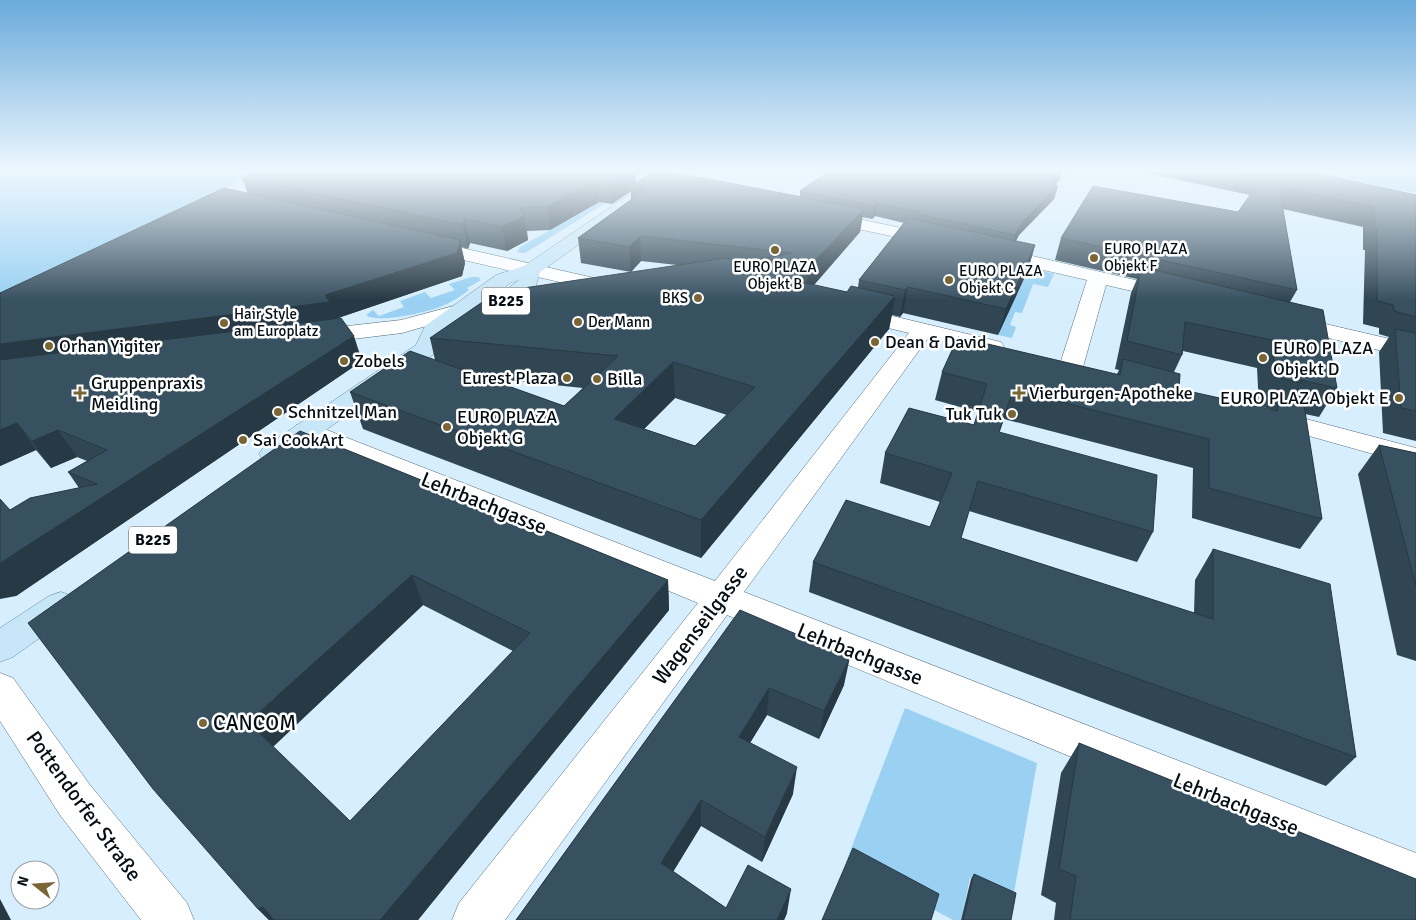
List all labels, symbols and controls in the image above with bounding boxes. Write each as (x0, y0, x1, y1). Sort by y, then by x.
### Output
place label: EURO PLAZA Objekt F (1104, 240, 1187, 275)
marker: EURO PLAZA Objekt B (769, 244, 781, 256)
marker: EURO PLAZA Objekt F (1088, 252, 1100, 264)
place label: EURO PLAZA Objekt B (733, 258, 817, 293)
place label: EURO PLAZA Objekt C (959, 262, 1042, 297)
marker: EURO PLAZA Objekt C (943, 274, 955, 286)
road number: B225 (482, 288, 530, 314)
place label: BKS (662, 289, 688, 307)
marker: BKS (692, 292, 704, 304)
place label: Hair Style am Europlatz (234, 305, 319, 340)
place label: Der Mann (588, 313, 650, 331)
marker: Der Mann (572, 316, 584, 328)
marker: Hair Style am Europlatz (218, 317, 230, 329)
place label: Dean & David (885, 331, 986, 353)
place label: Orhan Yigiter (59, 335, 160, 357)
marker: Dean & David (869, 336, 881, 348)
place label: EURO PLAZA Objekt D (1273, 337, 1373, 380)
marker: Orhan Yigiter (43, 340, 55, 352)
place label: Zobels (354, 350, 405, 372)
marker: EURO PLAZA Objekt D (1257, 352, 1269, 364)
marker: Zobels (338, 355, 350, 367)
place label: Eurest Plaza (462, 367, 557, 389)
place label: Billa (607, 368, 642, 390)
place label: Gruppenpraxis Meidling (91, 372, 203, 415)
marker: Eurest Plaza (561, 372, 573, 384)
marker: Billa (591, 373, 603, 385)
place label: Vierburgen-Apotheke (1029, 382, 1193, 404)
marker: Gruppenpraxis Meidling (73, 386, 87, 400)
marker: Vierburgen-Apotheke (1013, 387, 1025, 399)
place label: EURO PLAZA Objekt E (1220, 387, 1389, 409)
marker: EURO PLAZA Objekt E (1393, 392, 1405, 404)
place label: Schnitzel Man (288, 401, 397, 423)
place label: Tuk Tuk (946, 403, 1002, 425)
marker: Schnitzel Man (272, 406, 284, 418)
place label: EURO PLAZA Objekt G (457, 406, 557, 449)
marker: Tuk Tuk (1006, 408, 1018, 420)
marker: EURO PLAZA Objekt G (441, 421, 453, 433)
place label: Sai CookArt (253, 429, 344, 451)
marker: Sai CookArt (237, 434, 249, 446)
street label: Lehrbachgasse (417, 466, 551, 540)
road number: B225 (129, 526, 177, 554)
street label: Wagenseilgasse (647, 560, 753, 690)
street label: Lehrbachgasse (793, 617, 927, 691)
place label: CANCOM (213, 710, 296, 736)
marker: CANCOM (197, 717, 209, 729)
street label: Pottendorfer Straße (21, 726, 147, 886)
street label: Lehrbachgasse (1169, 767, 1303, 841)
north arrow (10, 860, 60, 910)
text: N (13, 874, 33, 888)

